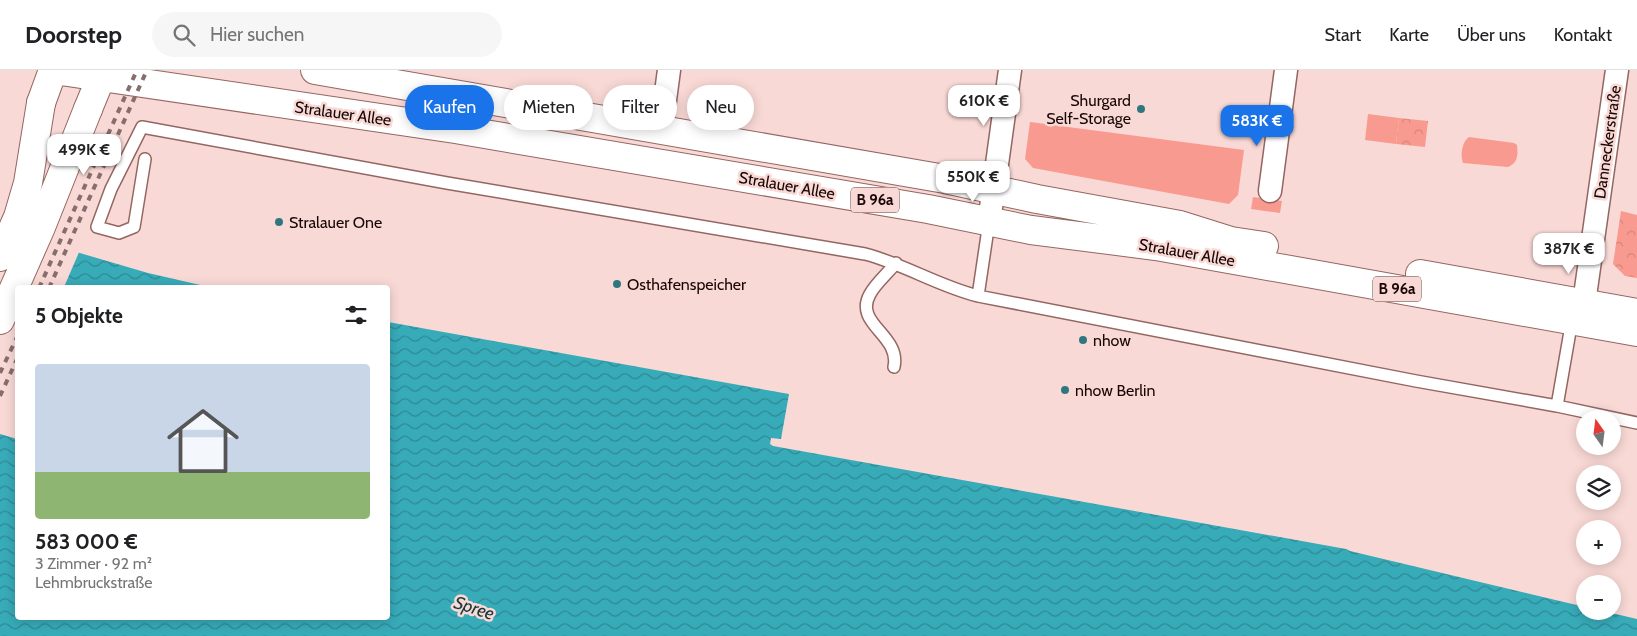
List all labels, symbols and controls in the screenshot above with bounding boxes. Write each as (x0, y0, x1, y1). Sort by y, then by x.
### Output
search box (152, 12, 502, 57)
text: Doorstep (25, 20, 122, 49)
icon: search (170, 21, 198, 49)
text: Hier suchen (210, 23, 304, 46)
text: Start (1325, 24, 1361, 46)
text: Karte (1389, 24, 1429, 46)
text: Über uns (1457, 24, 1526, 46)
text: Kontakt (1554, 24, 1612, 46)
street label: Danneckerstraße (1590, 84, 1625, 200)
chip: Kaufen (405, 85, 494, 130)
chip: Mieten (504, 85, 593, 130)
chip: Filter (603, 85, 677, 130)
chip: Neu (687, 85, 754, 130)
pin: 610K € (943, 85, 1025, 127)
text: 610K € (959, 91, 1009, 110)
place label: Shurgard Self-Storage (1046, 91, 1131, 128)
street label: Stralauer Allee (293, 97, 392, 130)
marker: Shurgard Self-Storage (1135, 103, 1147, 115)
pin: 583K € (1216, 104, 1298, 147)
text: 583K € (1232, 111, 1282, 130)
pin: 499K € (43, 134, 125, 176)
text: 499K € (58, 140, 110, 159)
pin: 550K € (932, 160, 1014, 203)
text: 550K € (947, 167, 999, 186)
street label: Stralauer Allee (737, 168, 837, 203)
road number: B 96a (851, 188, 899, 212)
place label: Stralauer One (289, 213, 382, 232)
marker: Stralauer One (273, 216, 285, 228)
pin: 387K € (1528, 232, 1610, 275)
street label: Stralauer Allee (1137, 235, 1237, 270)
text: 387K € (1544, 239, 1594, 258)
place label: Osthafenspeicher (627, 275, 747, 294)
road number: B 96a (1373, 276, 1421, 302)
marker: Osthafenspeicher (611, 278, 623, 290)
icon: filters (342, 301, 370, 329)
text: 5 Objekte (35, 303, 123, 328)
place label: nhow (1093, 331, 1131, 350)
marker: nhow (1077, 334, 1089, 346)
place label: nhow Berlin (1075, 381, 1156, 400)
marker: nhow Berlin (1059, 384, 1071, 396)
icon: home (158, 396, 248, 486)
north arrow (1576, 410, 1621, 455)
map controls (1576, 410, 1621, 620)
button: layers (1576, 465, 1621, 510)
button: + (1576, 520, 1621, 565)
text: 583 000 € (35, 529, 138, 554)
text: 3 Zimmer · 92 m² (35, 554, 152, 573)
text: Lehmbruckstraße (35, 573, 153, 592)
button: − (1576, 575, 1621, 620)
water label: Spree (451, 591, 497, 625)

